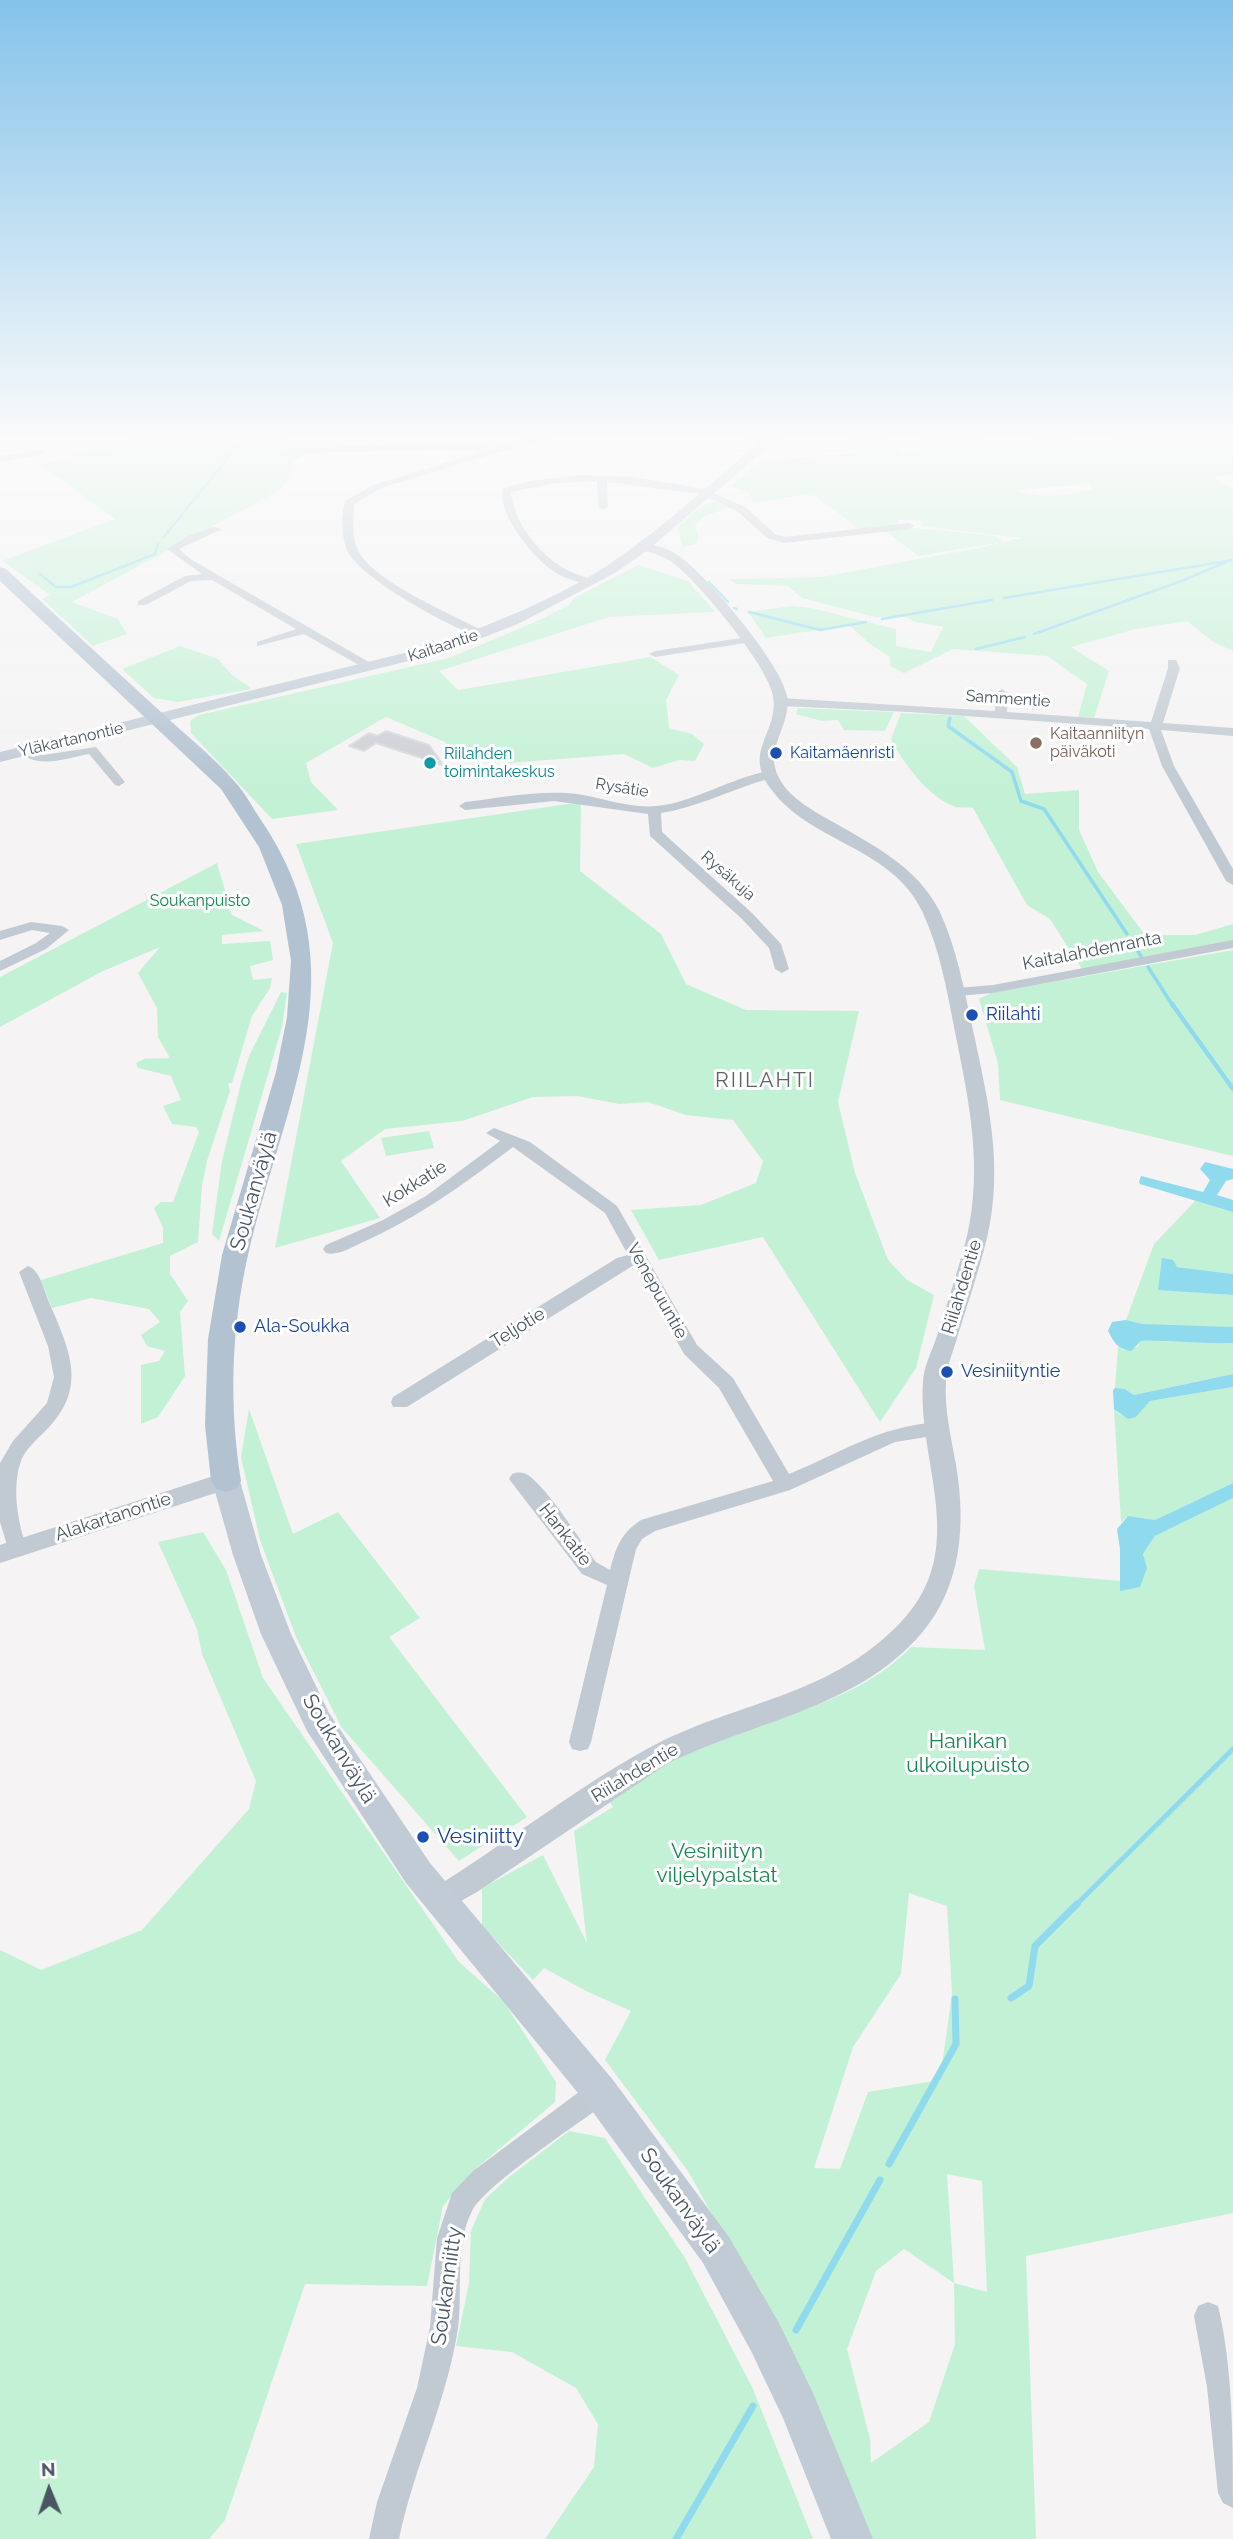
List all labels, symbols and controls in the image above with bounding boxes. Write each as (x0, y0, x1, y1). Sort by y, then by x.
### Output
street label: Kaitaantie (405, 626, 481, 666)
street label: Sammentie (965, 686, 1051, 712)
street label: Yläkartanontie (17, 719, 125, 761)
place label: Kaitaanniityn päiväkoti (1050, 724, 1144, 762)
marker: Kaitaanniityn päiväkoti (1028, 735, 1044, 751)
place label: Kaitamäenristi (790, 743, 894, 763)
place label: Riilahden toimintakeskus (444, 744, 555, 782)
marker: Kaitamäenristi (768, 745, 784, 761)
marker: Riilahden toimintakeskus (422, 755, 438, 771)
street label: Rysätie (594, 774, 650, 802)
street label: Rysäkuja (697, 847, 759, 905)
park label: Soukanpuisto (150, 891, 250, 911)
street label: Kaitalahdenranta (1021, 927, 1163, 975)
place label: Riilahti (986, 1004, 1041, 1026)
marker: Riilahti (964, 1007, 980, 1023)
district label: RIILAHTI (716, 1068, 814, 1094)
street label: Soukanväylä (225, 1128, 283, 1254)
street label: Kokkatie (379, 1156, 451, 1212)
street label: Riilahdentie (937, 1237, 987, 1337)
street label: Venepuuntie (622, 1239, 692, 1343)
street label: Teljotie (487, 1303, 549, 1353)
place label: Ala-Soukka (254, 1316, 350, 1338)
marker: Ala-Soukka (232, 1319, 248, 1335)
place label: Vesiniityntie (961, 1361, 1060, 1383)
marker: Vesiniityntie (939, 1364, 955, 1380)
street label: Alakartanontie (52, 1488, 174, 1546)
street label: Hankatie (534, 1499, 596, 1571)
street label: Soukanväylä (297, 1690, 381, 1808)
park label: Hanikan ulkoilupuisto (906, 1729, 1030, 1779)
street label: Riilahdentie (588, 1739, 682, 1807)
place label: Vesiniitty (437, 1824, 524, 1850)
marker: Vesiniitty (415, 1829, 431, 1845)
park label: Vesiniityn viljelypalstat (657, 1839, 777, 1889)
street label: Soukanväylä (634, 2143, 726, 2259)
street label: Soukanniitty (426, 2225, 468, 2347)
north arrow (14, 2455, 84, 2525)
text: N (41, 2458, 56, 2480)

